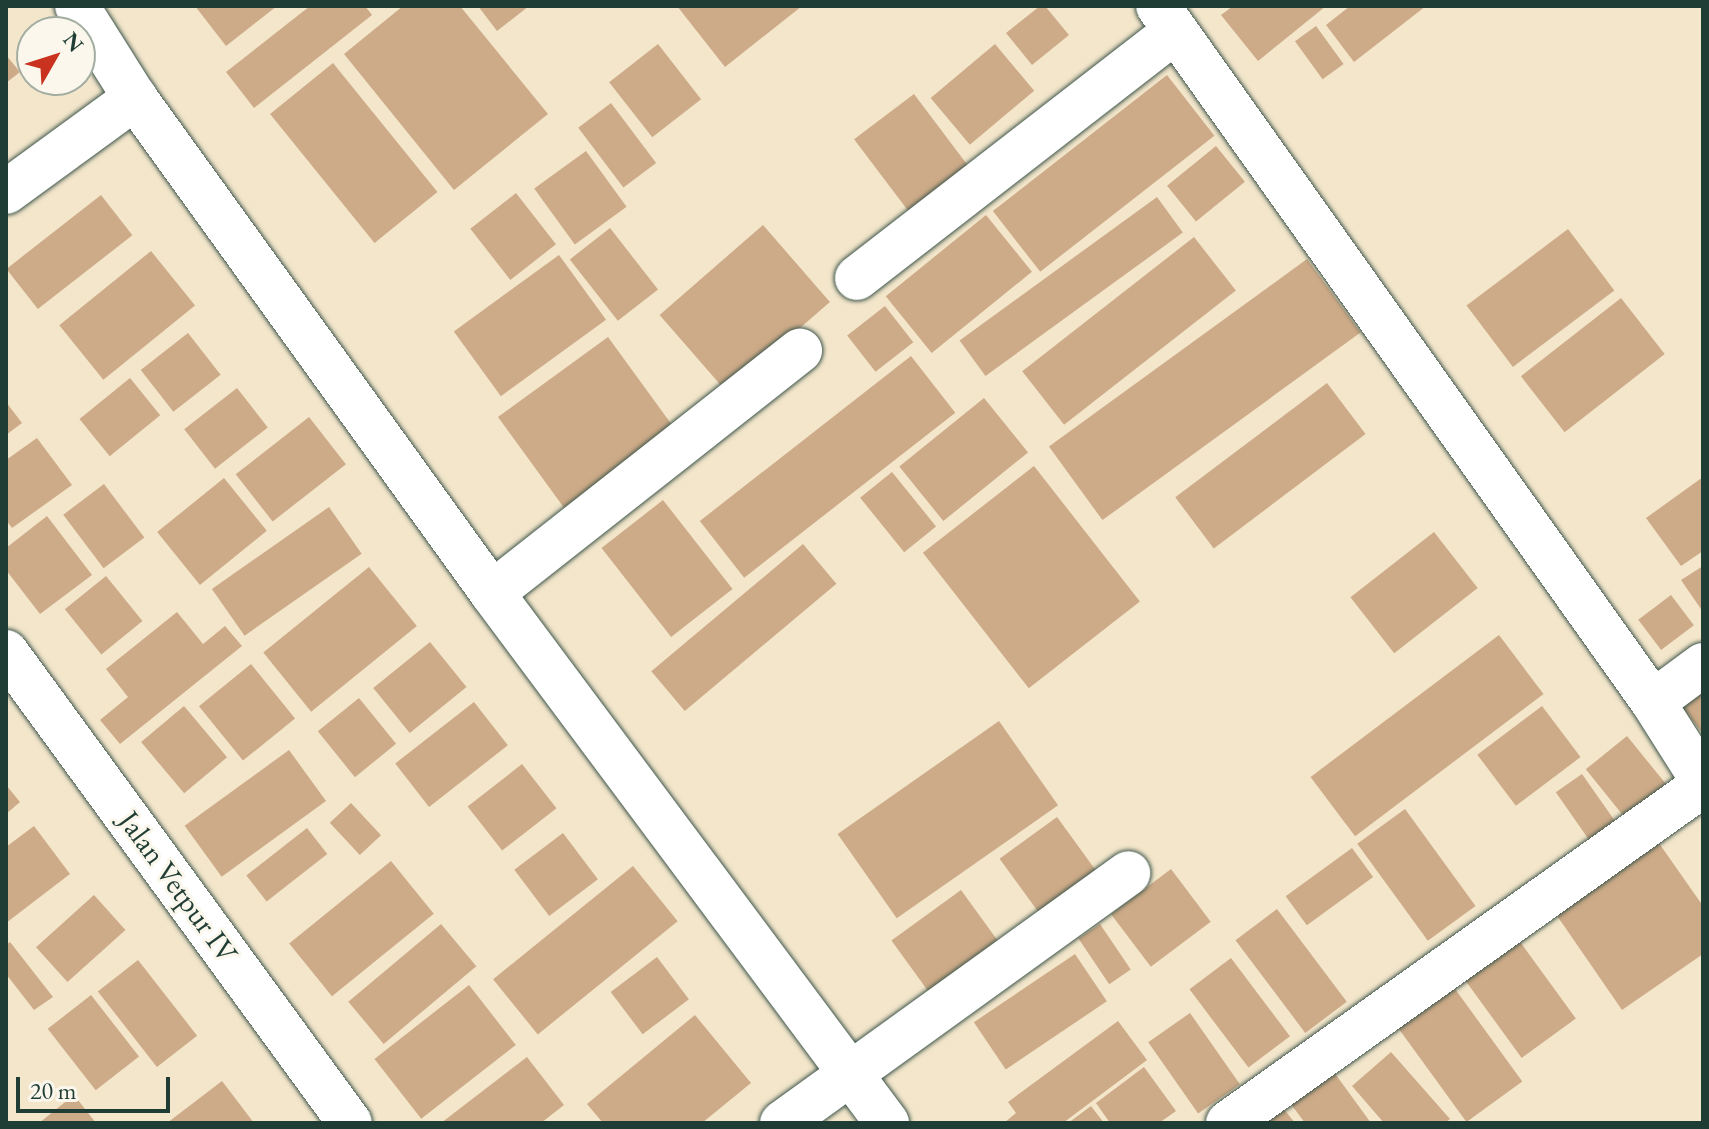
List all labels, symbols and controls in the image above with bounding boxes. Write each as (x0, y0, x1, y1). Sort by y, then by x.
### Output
north arrow (16, 16, 96, 96)
text: N (57, 26, 90, 58)
street label: Jalan Vetpur IV (111, 804, 245, 970)
scale bar (20, 1061, 174, 1111)
text: 20 m (30, 1075, 77, 1106)

